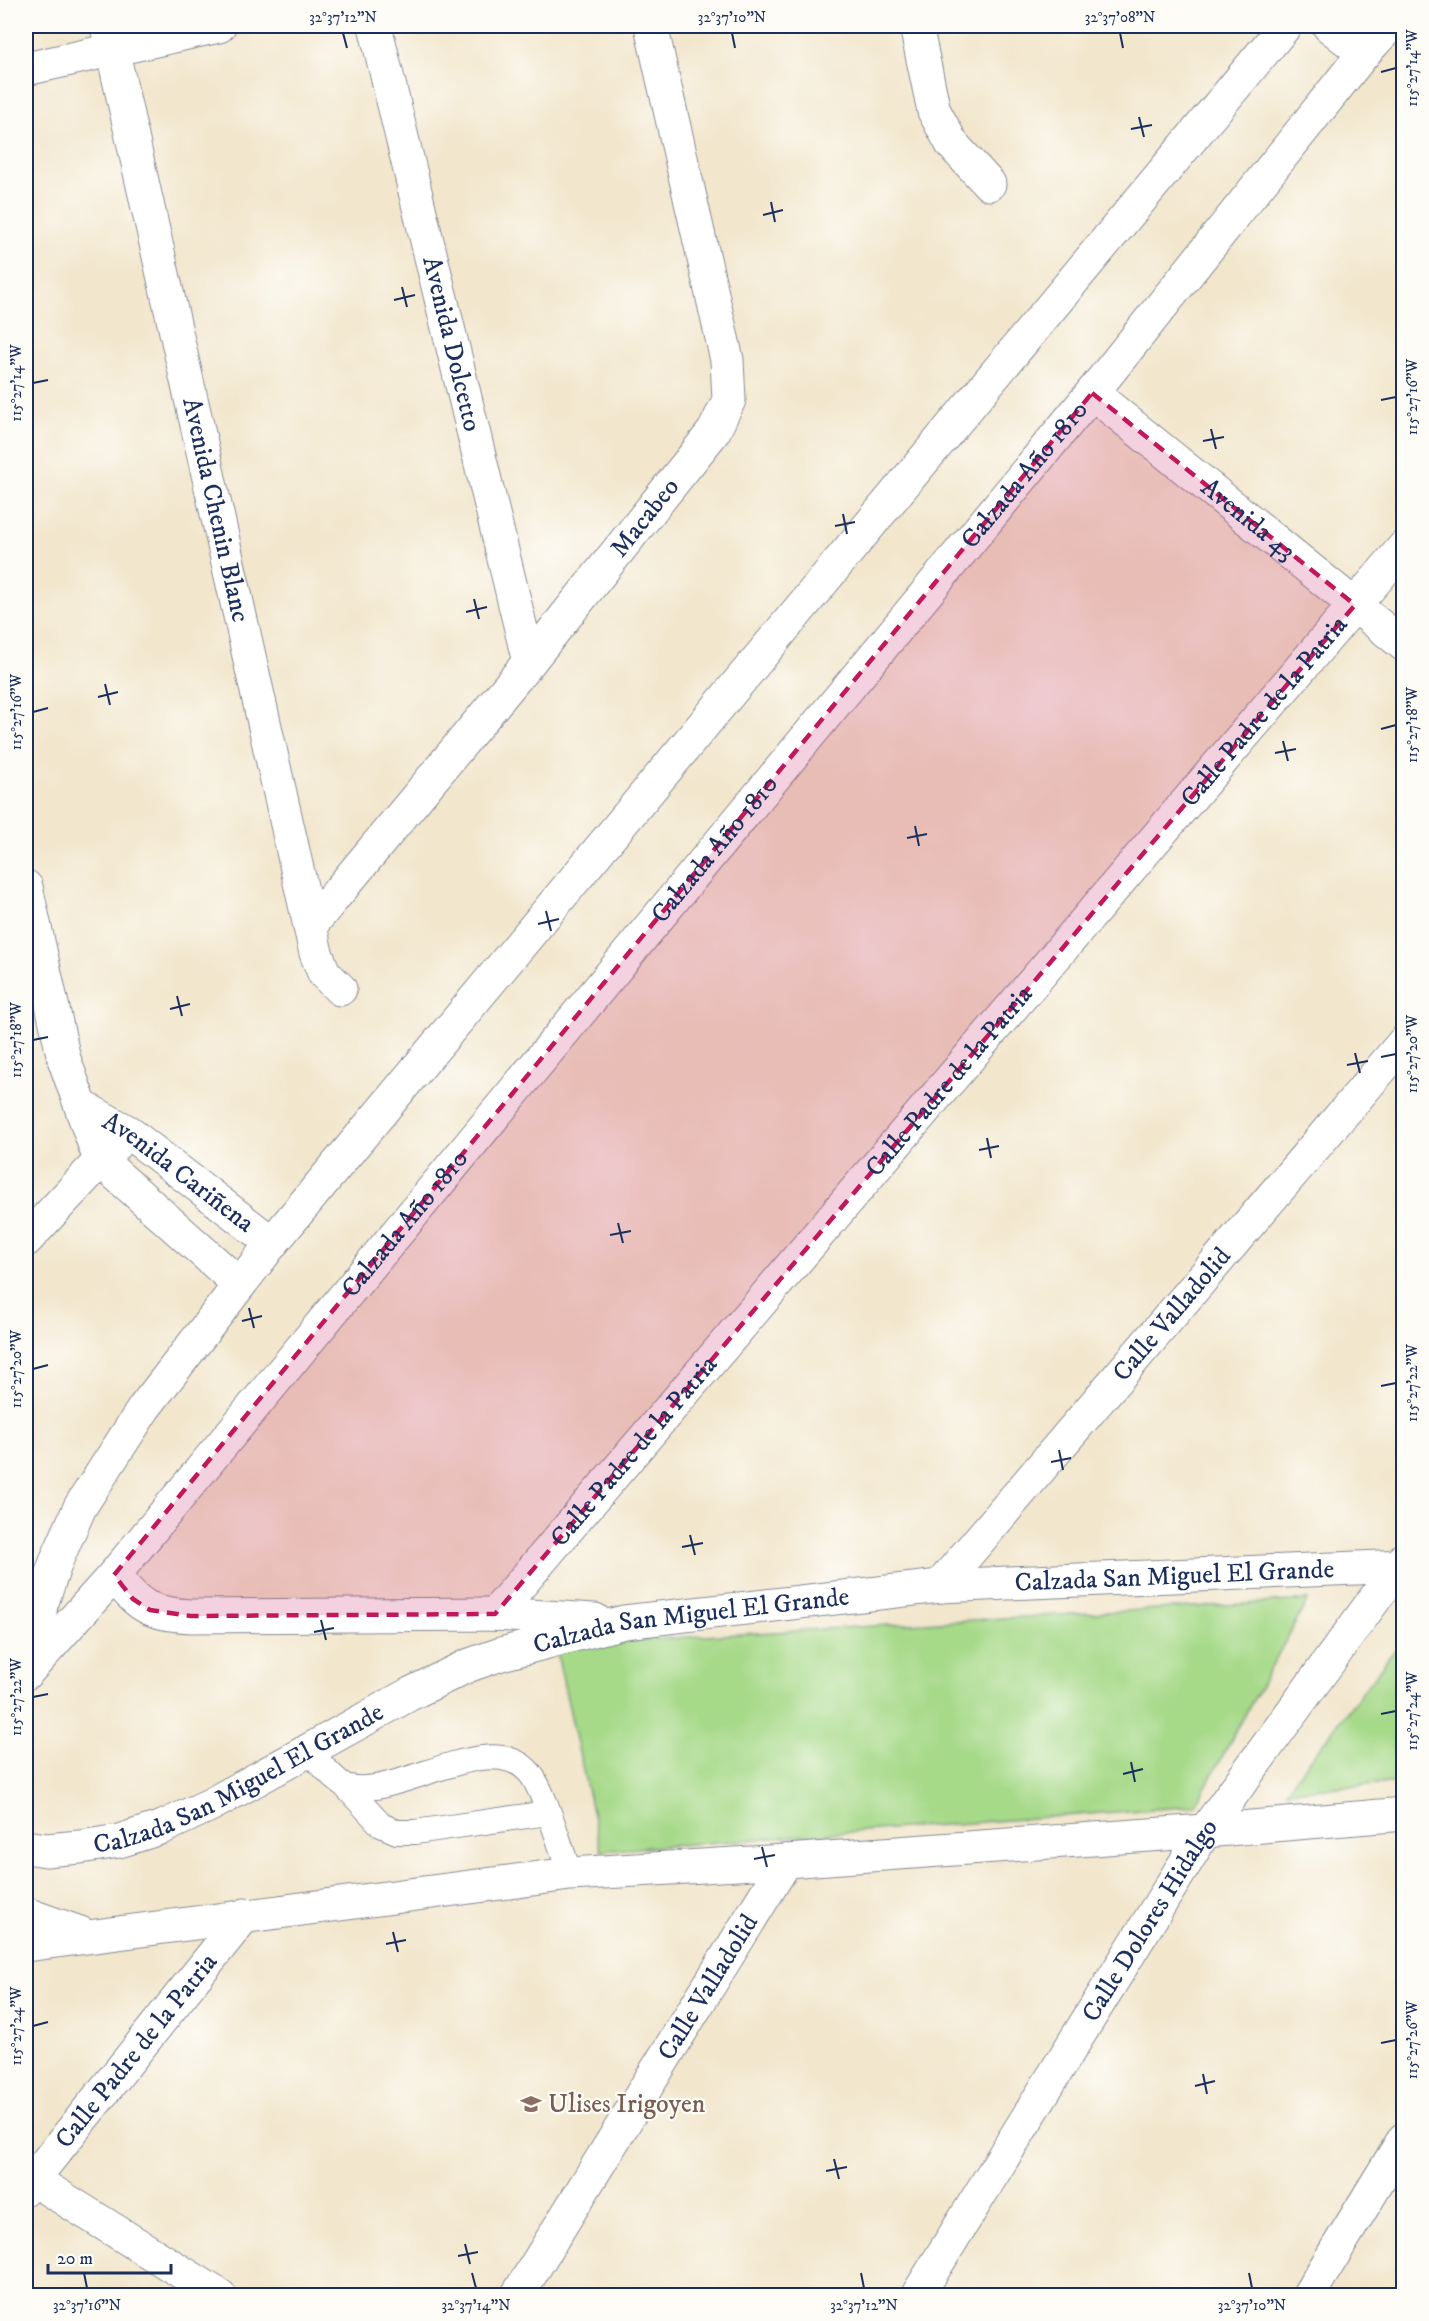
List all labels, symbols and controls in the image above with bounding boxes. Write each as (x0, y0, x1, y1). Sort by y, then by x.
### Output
text: 32°37'12"N (309, 8, 377, 27)
text: 32°37'10"N (698, 8, 766, 27)
text: 32°37'08"N (1085, 8, 1155, 27)
text: 115°27'14"W (1403, 29, 1422, 107)
street label: Avenida Dolcetto (415, 253, 489, 435)
text: 115°27'14"W (7, 344, 26, 422)
text: 115°27'16"W (1403, 359, 1422, 435)
street label: Avenida Chenin Blanc (175, 394, 257, 625)
street label: Calzada Año 1810 (954, 394, 1095, 555)
street label: Macabeo (603, 471, 686, 564)
street label: Avenida 43 (1194, 471, 1303, 568)
street label: Calle Padre de la Patria (1173, 609, 1355, 814)
text: 115°27'16"W (7, 674, 26, 750)
text: 115°27'18"W (1403, 687, 1422, 763)
street label: Calzada Año 1810 (644, 768, 786, 930)
street label: Calle Padre de la Patria (858, 979, 1040, 1184)
text: 115°27'18"W (7, 1002, 26, 1078)
text: 115°27'20"W (1403, 1014, 1422, 1093)
street label: Avenida Cariñena (97, 1105, 261, 1240)
street label: Calzada Año 1810 (334, 1143, 476, 1304)
street label: Calle Valladolid (1105, 1241, 1238, 1388)
text: 115°27'20"W (7, 1329, 26, 1408)
text: 115°27'22"W (1403, 1344, 1422, 1422)
street label: Calle Padre de la Patria (543, 1349, 725, 1554)
street label: Calzada San Miguel El Grande (1014, 1553, 1335, 1599)
street label: Calzada San Miguel El Grande (530, 1580, 851, 1661)
text: 115°27'22"W (7, 1658, 26, 1736)
text: 115°27'24"W (1403, 1671, 1422, 1751)
street label: Calzada San Miguel El Grande (91, 1695, 389, 1861)
street label: Calle Dolores Hidalgo (1074, 1812, 1225, 2028)
street label: Calle Valladolid (650, 1908, 766, 2066)
street label: Calle Padre de la Patria (48, 1946, 224, 2155)
text: 115°27'24"W (7, 1986, 26, 2066)
text: 115°27'26"W (1403, 2001, 1422, 2079)
place label: Ulises Irigoyen (548, 2088, 706, 2121)
school or university icon: Ulises Irigoyen (519, 2092, 543, 2116)
scale bar (48, 2237, 171, 2275)
text: 20 m (57, 2248, 93, 2270)
text: 32°37'16"N (53, 2296, 121, 2315)
text: 32°37'14"N (441, 2296, 511, 2315)
text: 32°37'12"N (830, 2296, 898, 2315)
text: 32°37'10"N (1218, 2296, 1286, 2315)

